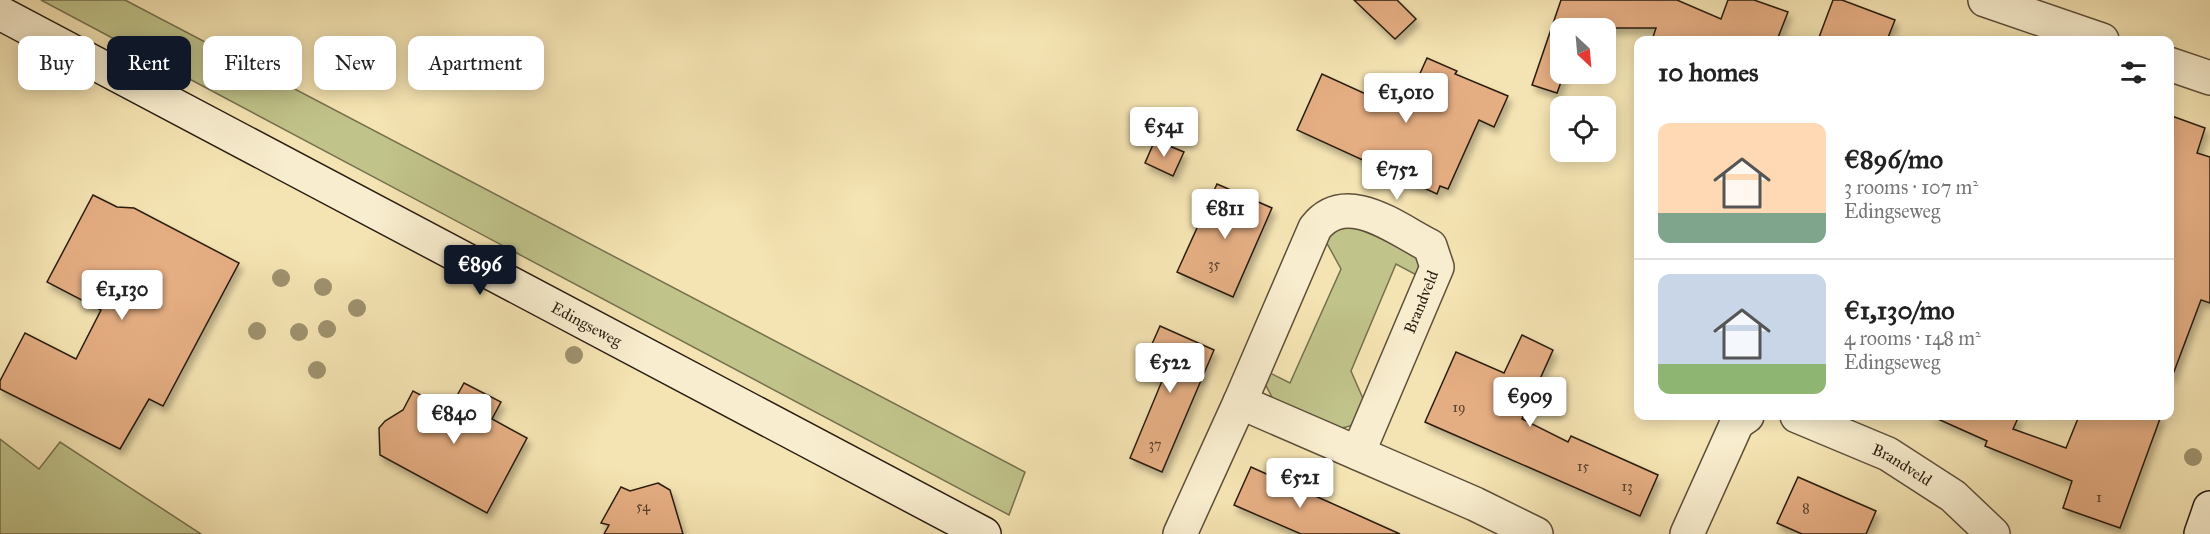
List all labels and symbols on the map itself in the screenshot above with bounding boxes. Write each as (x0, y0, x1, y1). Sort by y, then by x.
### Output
north arrow (1550, 18, 1616, 84)
pin: €1,010 (1357, 73, 1455, 124)
pin: €541 (1128, 107, 1200, 158)
pin: €752 (1361, 150, 1433, 201)
pin: €811 (1189, 189, 1261, 240)
pin: €896 (444, 245, 516, 296)
house number: 35 (1208, 256, 1221, 273)
street label: Brandveld (1400, 268, 1442, 336)
pin: €1,130 (73, 270, 171, 321)
street label: Edingseweg (548, 297, 626, 351)
pin: €522 (1134, 343, 1206, 394)
pin: €909 (1494, 377, 1566, 428)
pin: €840 (418, 394, 490, 445)
house number: 19 (1453, 399, 1465, 416)
house number: 37 (1148, 436, 1162, 453)
street label: Brandveld (1870, 439, 1936, 489)
pin: €521 (1264, 458, 1336, 509)
house number: 15 (1577, 458, 1589, 475)
house number: 13 (1621, 478, 1633, 495)
house number: 1 (2096, 489, 2102, 506)
house number: 54 (636, 498, 651, 515)
house number: 8 (1802, 500, 1810, 517)

